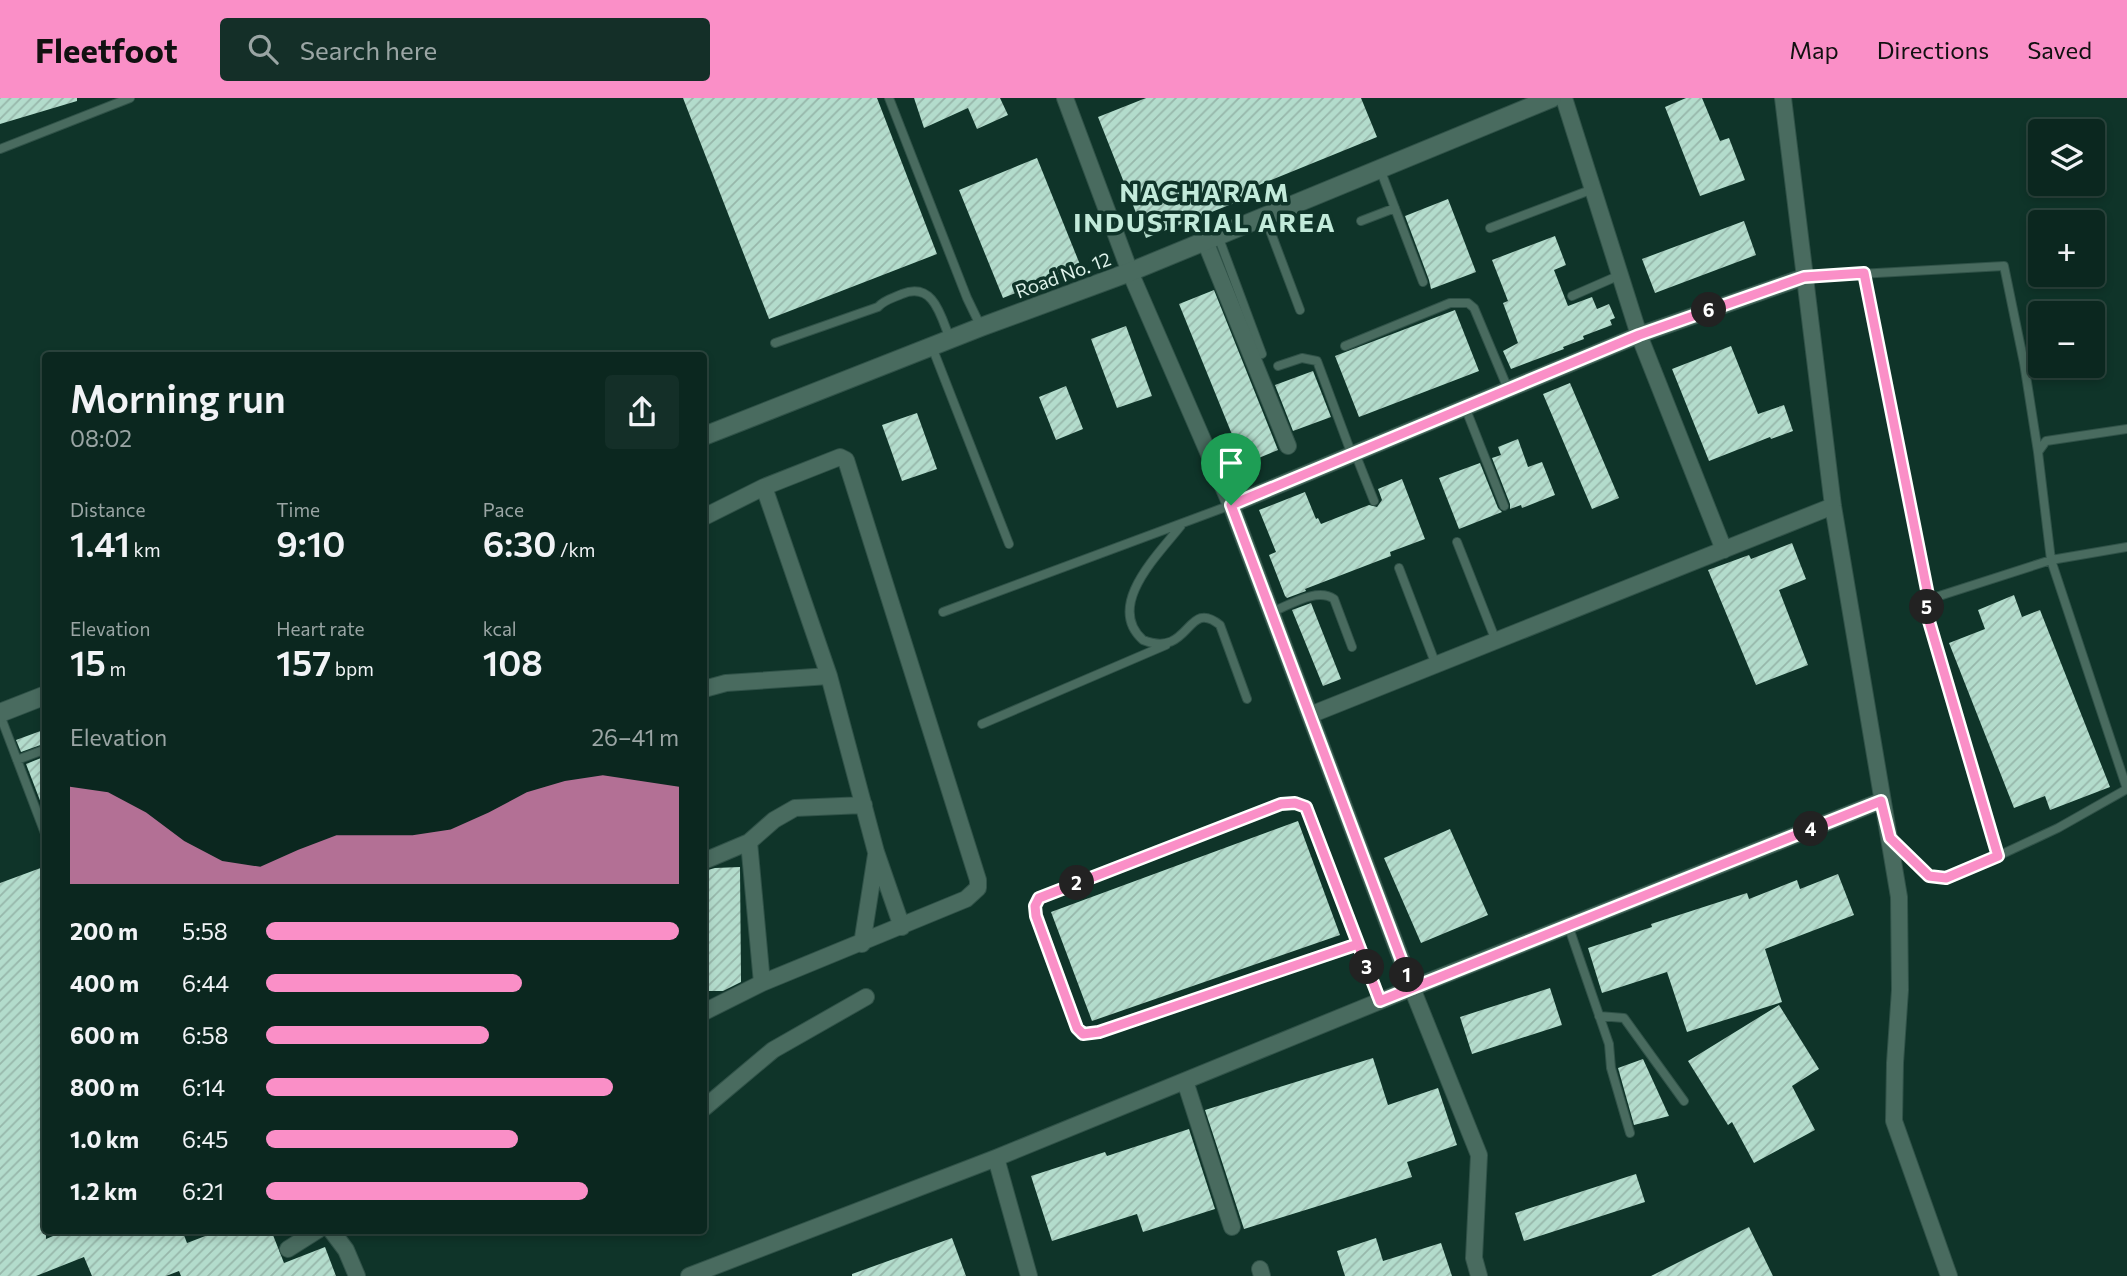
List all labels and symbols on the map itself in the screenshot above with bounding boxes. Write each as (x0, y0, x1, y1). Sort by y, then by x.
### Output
district label: NACHARAM INDUSTRIAL AREA (1073, 176, 1337, 237)
street label: Road No. 12 (1012, 247, 1114, 302)
pin: 6 (1692, 292, 1726, 328)
pin (1201, 433, 1261, 505)
pin: 5 (1910, 589, 1944, 624)
pin: 4 (1794, 812, 1828, 846)
pin: 2 (1060, 866, 1094, 900)
pin: 3 (1350, 950, 1384, 984)
pin: 1 (1390, 958, 1424, 992)

